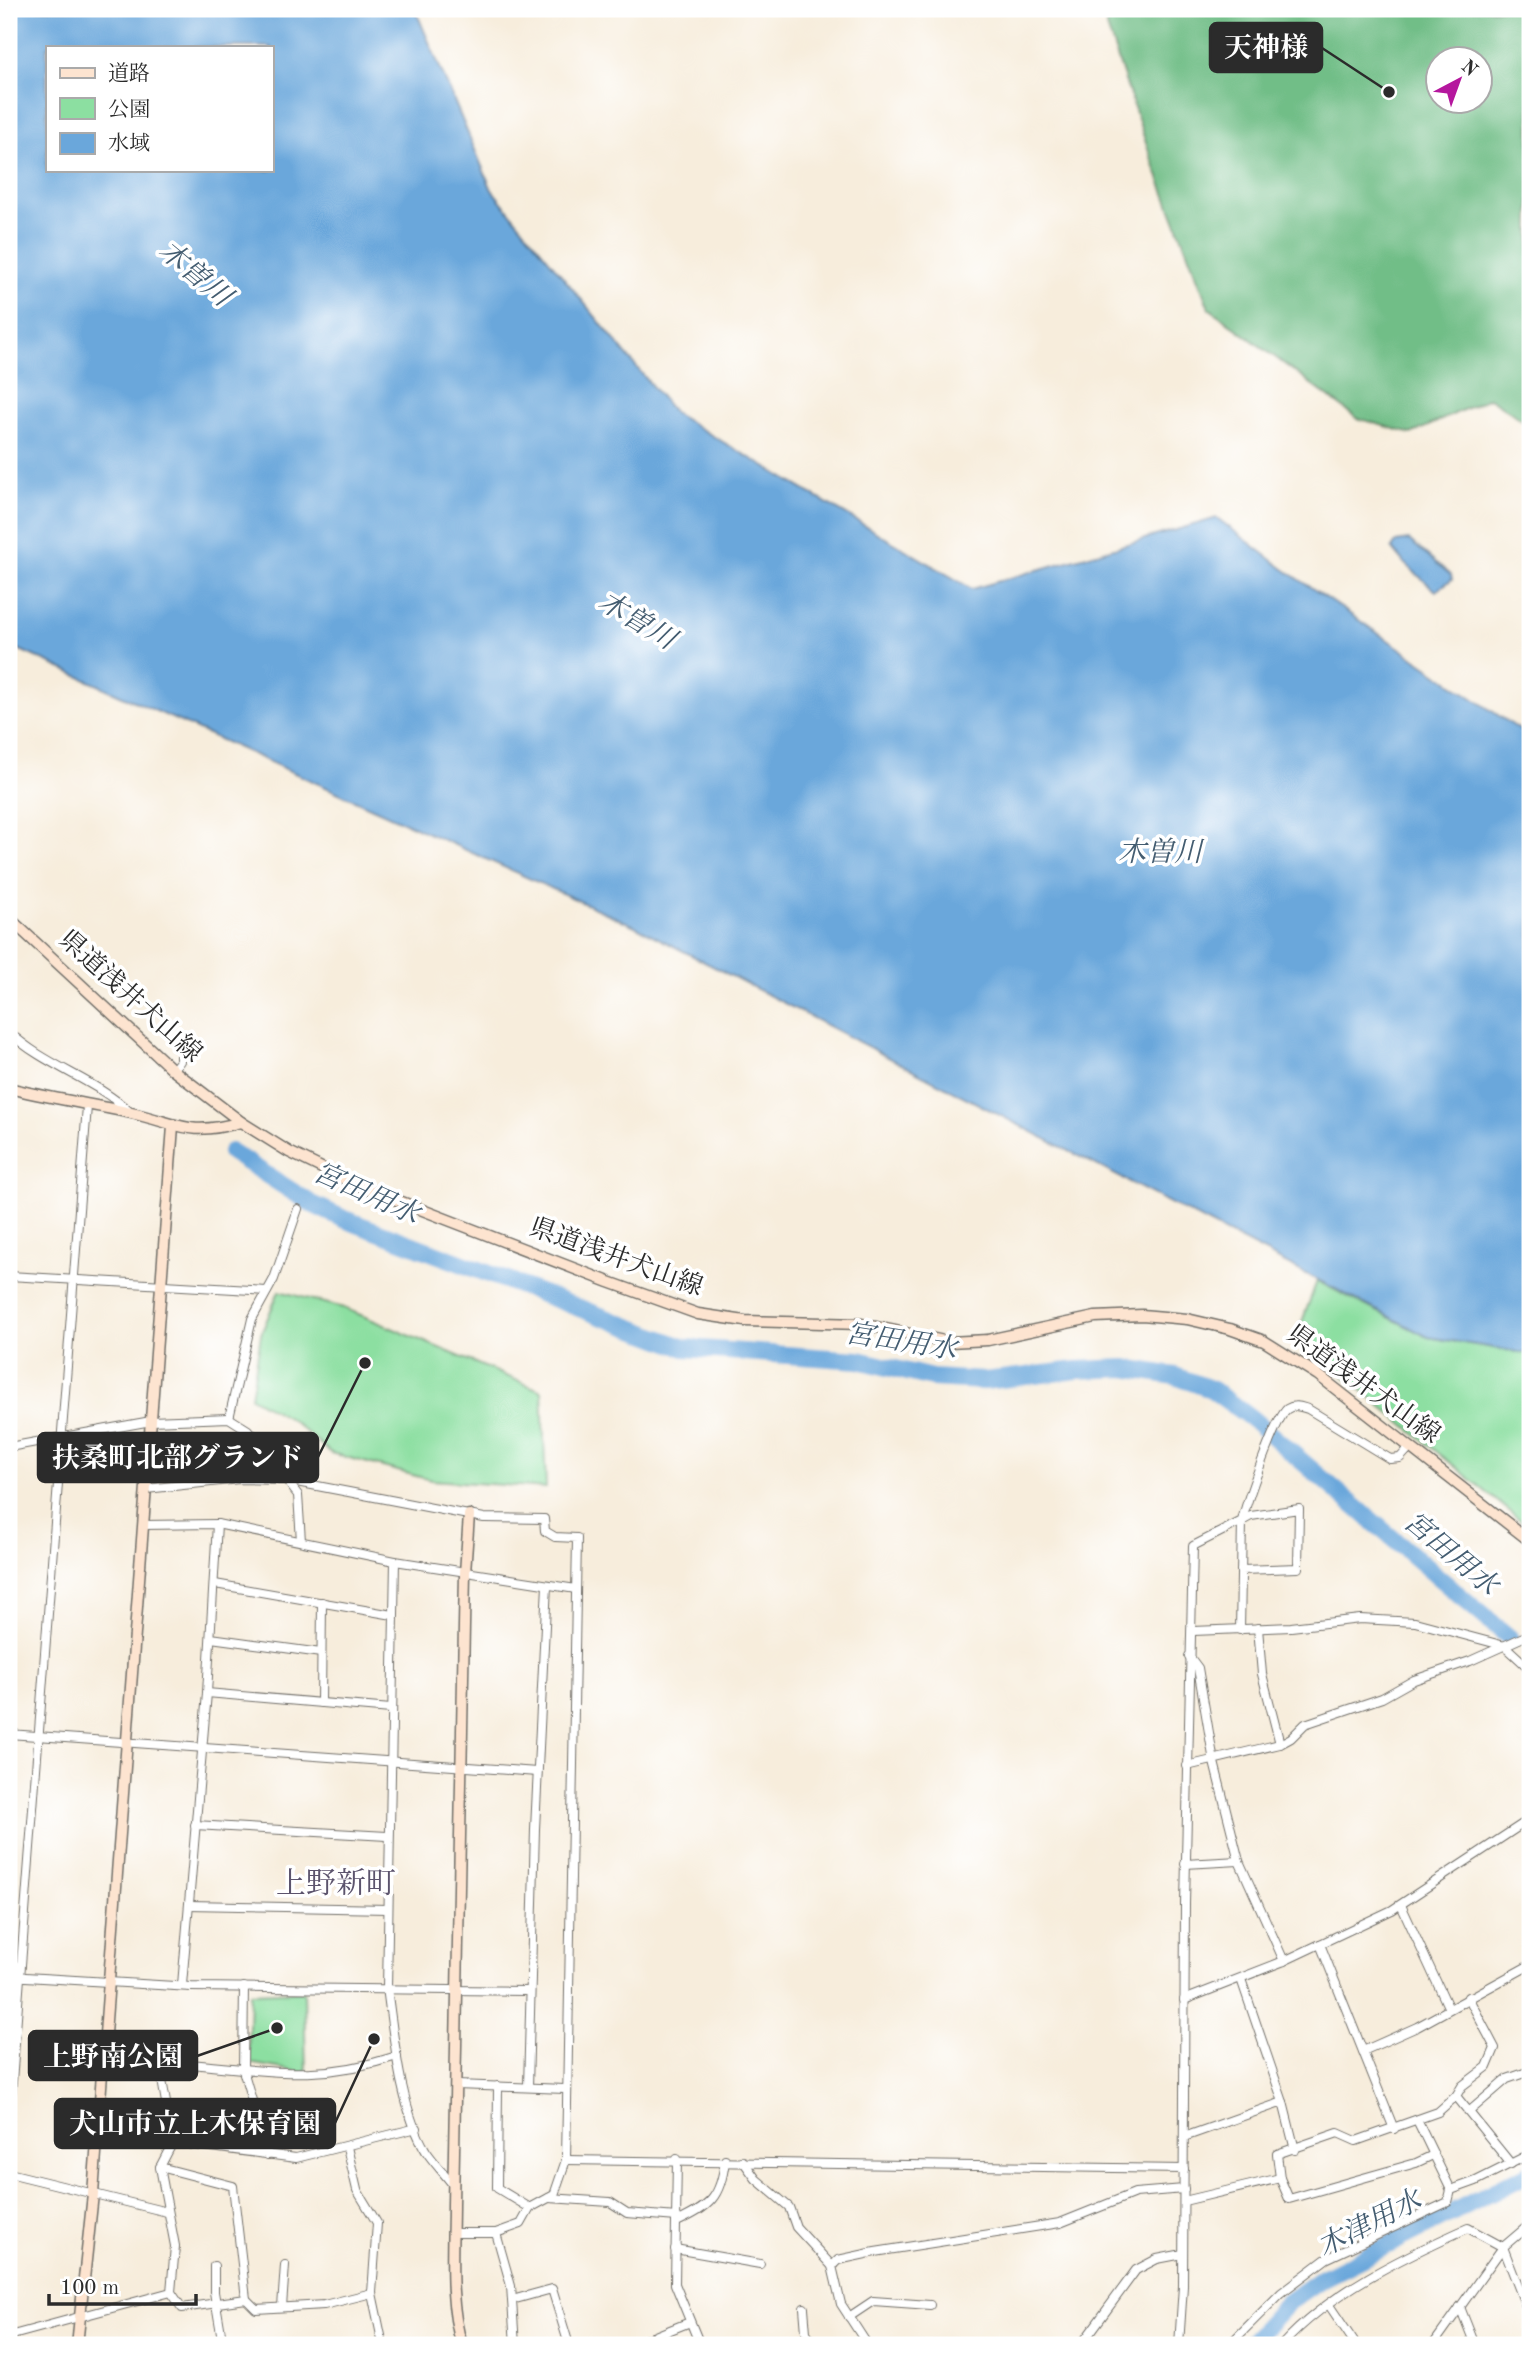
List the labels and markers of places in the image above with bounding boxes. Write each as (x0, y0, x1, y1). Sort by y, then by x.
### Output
callout: 天神様 (1210, 23, 1322, 72)
callout: 扶桑町北部グランド (38, 1433, 318, 1482)
callout: 上野南公園 (29, 2031, 197, 2080)
callout: 犬山市立上木保育園 (55, 2099, 335, 2148)

